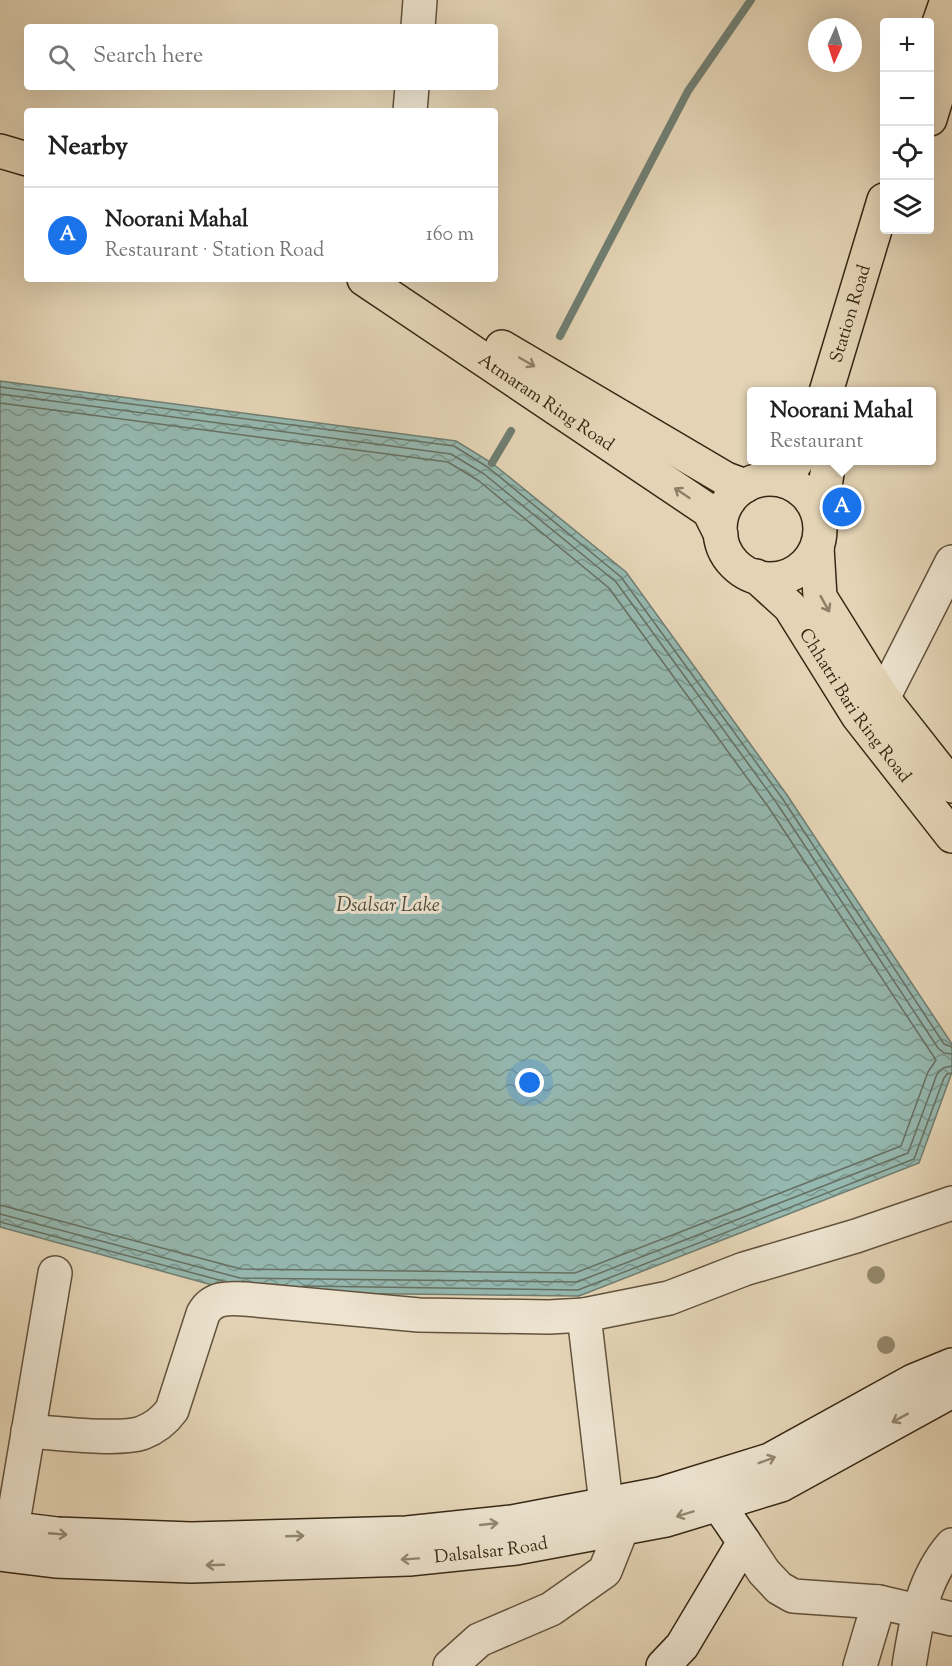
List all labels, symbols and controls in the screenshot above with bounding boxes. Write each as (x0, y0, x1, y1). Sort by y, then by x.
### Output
north arrow (808, 18, 862, 72)
map controls (880, 18, 934, 234)
button: + (880, 18, 934, 72)
search box (24, 24, 498, 90)
icon: search (45, 41, 78, 74)
text: Search here (93, 41, 203, 73)
button: − (880, 72, 934, 126)
button: locate (880, 126, 934, 180)
text: Nearby (48, 129, 128, 166)
button: layers (880, 180, 934, 234)
text: Noorani Mahal (105, 205, 248, 237)
text: A (59, 221, 76, 250)
text: 160 m (426, 221, 474, 250)
text: Restaurant · Station Road (105, 237, 324, 266)
street label: Station Road (825, 262, 879, 366)
street label: Atmaram Ring Road (472, 348, 619, 459)
one-way arrow (518, 356, 535, 368)
popup (747, 387, 936, 465)
text: Noorani Mahal (770, 396, 913, 428)
text: Restaurant (770, 428, 863, 457)
pin: A (822, 484, 862, 530)
one-way arrow (675, 487, 691, 499)
one-way arrow (819, 595, 831, 612)
street label: Chhatri Bari Ring Road (791, 624, 916, 789)
water label: Dsalsar Lake (336, 892, 440, 921)
your location (515, 1068, 544, 1097)
one-way arrow (892, 1413, 909, 1425)
one-way arrow (757, 1454, 776, 1465)
one-way arrow (676, 1509, 695, 1520)
one-way arrow (479, 1518, 499, 1529)
one-way arrow (48, 1529, 67, 1540)
one-way arrow (284, 1530, 304, 1542)
street label: Dalsalsar Road (433, 1531, 550, 1571)
one-way arrow (400, 1553, 420, 1564)
one-way arrow (205, 1560, 225, 1571)

